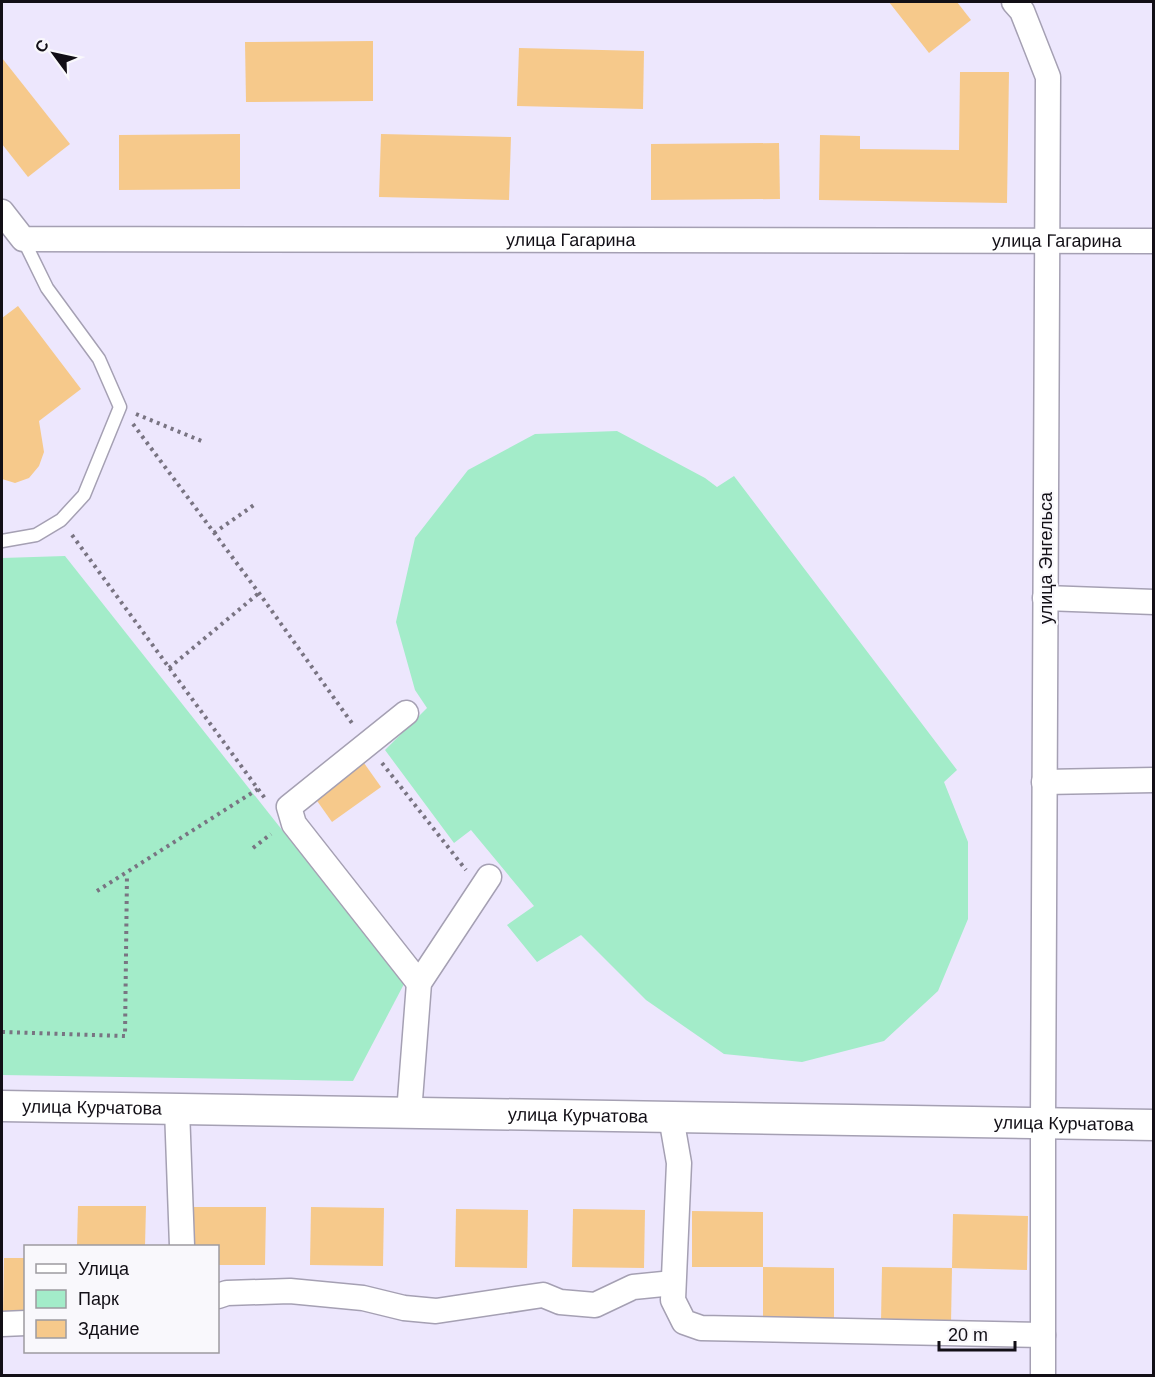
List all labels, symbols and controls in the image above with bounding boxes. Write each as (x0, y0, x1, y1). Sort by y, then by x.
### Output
north arrow (24, 24, 84, 84)
text: С (32, 36, 52, 56)
street label: улица Гагарина (506, 230, 637, 250)
street label: улица Гагарина (992, 231, 1123, 251)
street label: улица Энгельса (1036, 491, 1056, 624)
street label: улица Курчатова (22, 1096, 163, 1119)
street label: улица Курчатова (508, 1104, 649, 1127)
street label: улица Курчатова (994, 1112, 1135, 1135)
legend (24, 1245, 219, 1353)
text: Улица (78, 1259, 130, 1279)
text: Парк (78, 1289, 119, 1309)
scale bar (939, 1314, 1016, 1352)
text: Здание (78, 1319, 139, 1339)
text: 20 m (948, 1325, 988, 1345)

